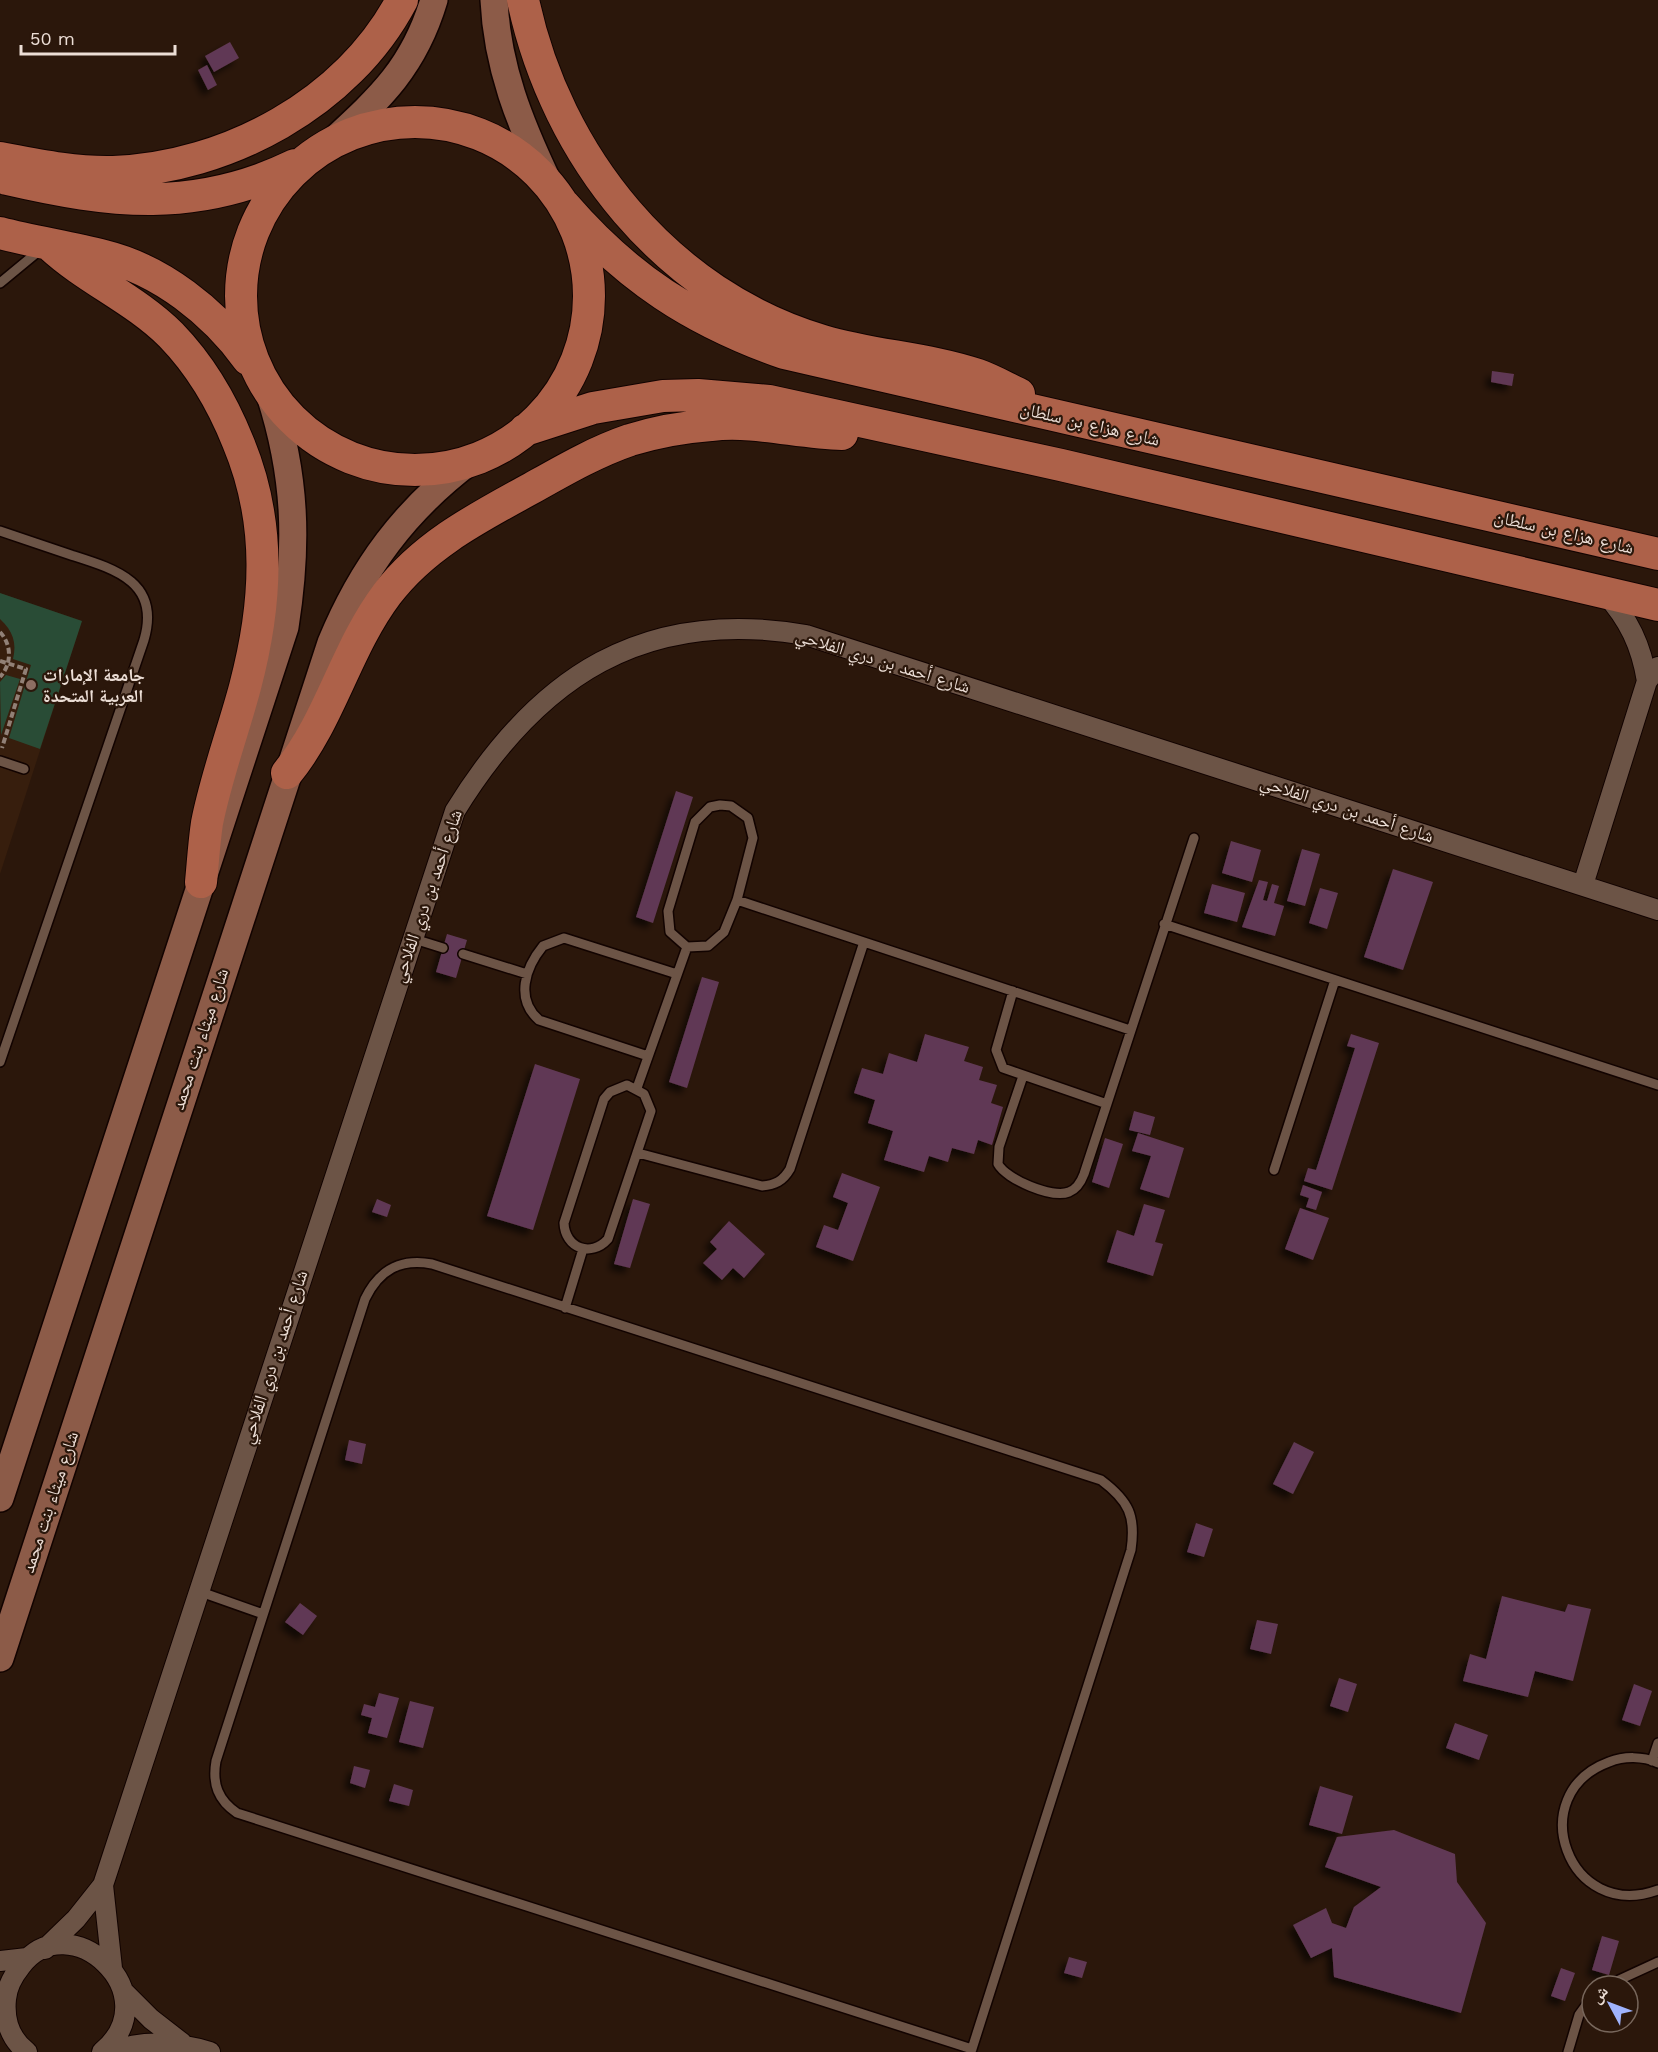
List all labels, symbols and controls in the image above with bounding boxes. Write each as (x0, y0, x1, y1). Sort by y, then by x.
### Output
scale bar (21, 18, 176, 56)
text: 50 m (30, 28, 75, 49)
street label: شارع هزاع بن سلطان (1018, 397, 1162, 451)
street label: شارع هزاع بن سلطان (1492, 505, 1636, 559)
street label: شارع أحمد بن دري الفلاحي (792, 624, 973, 701)
place label: جامعة الإمارات العربية المتحدة (43, 664, 145, 707)
marker: جامعة الإمارات العربية المتحدة (24, 678, 38, 692)
street label: شارع أحمد بن دري الفلاحي (1256, 771, 1437, 851)
street label: شارع أحمد بن دري الفلاحي (387, 807, 470, 986)
street label: شارع ميثاء بنت محمد (167, 966, 233, 1112)
street label: شارع أحمد بن دري الفلاحي (236, 1267, 316, 1448)
street label: شارع ميثاء بنت محمد (17, 1429, 83, 1575)
north arrow (1580, 1974, 1640, 2034)
text: ش (1586, 1982, 1612, 2007)

